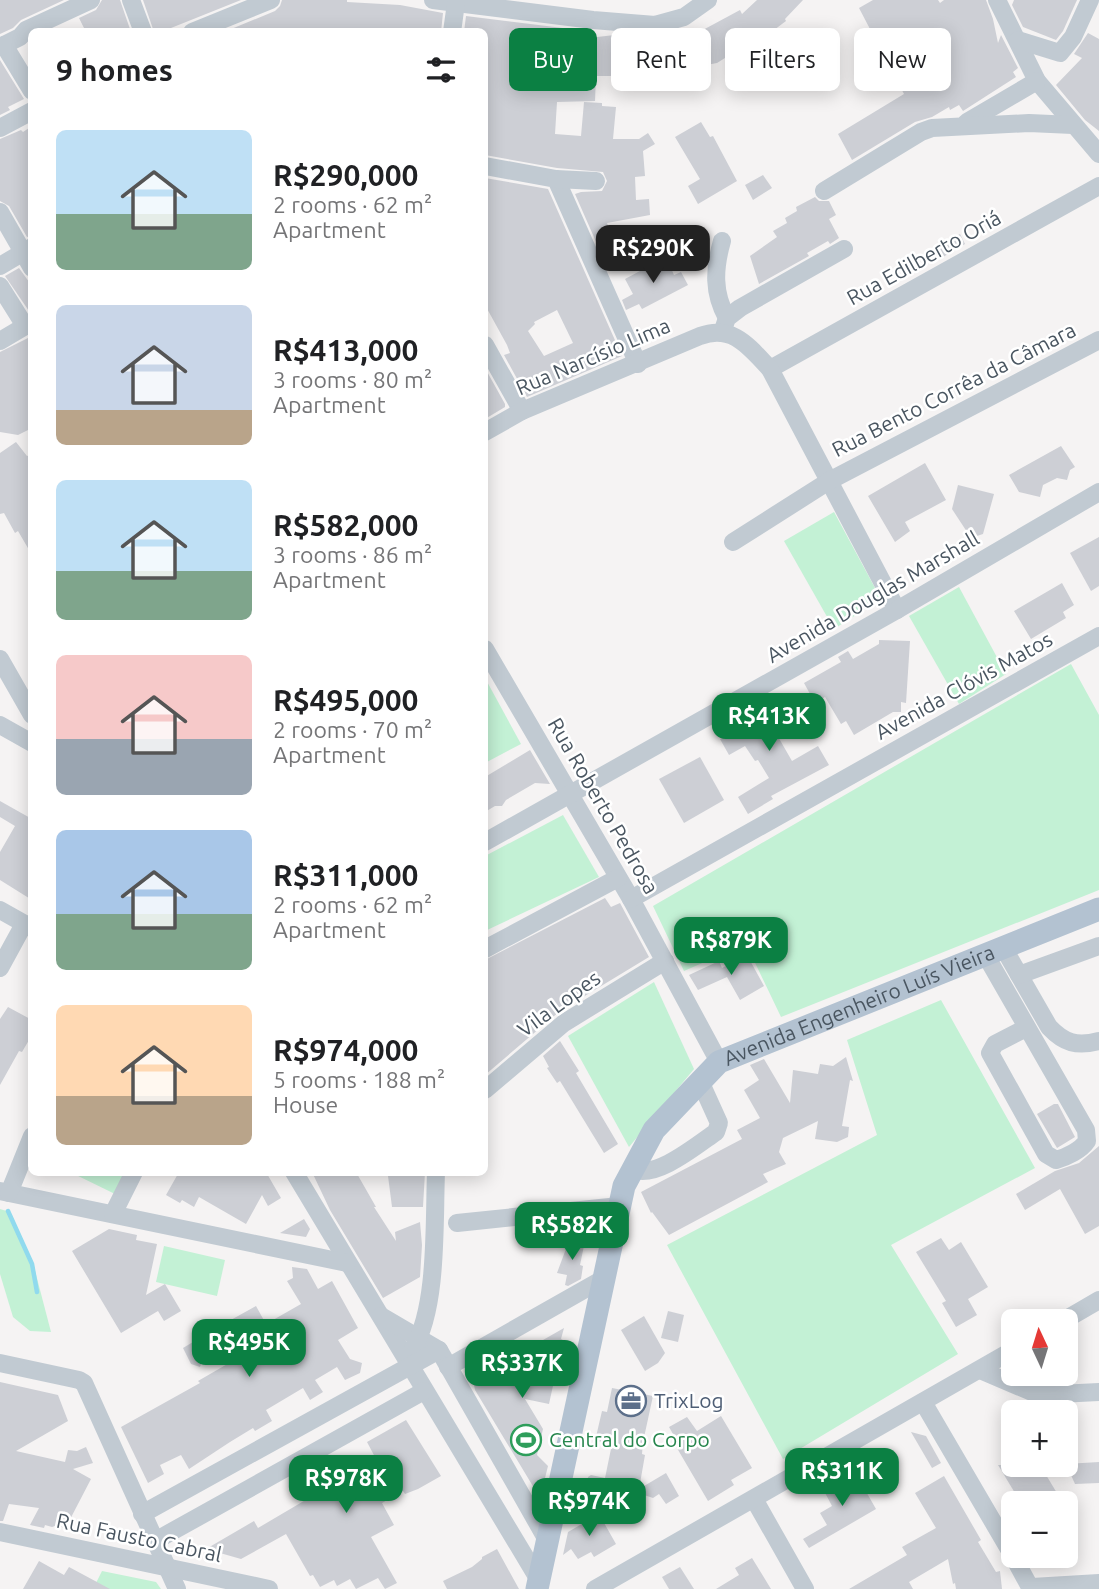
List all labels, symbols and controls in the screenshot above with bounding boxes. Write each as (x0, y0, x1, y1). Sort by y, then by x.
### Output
chip: Buy (509, 28, 597, 91)
chip: Rent (611, 28, 711, 91)
chip: Filters (725, 28, 840, 91)
chip: New (854, 28, 951, 91)
icon: filters (422, 51, 460, 89)
text: 9 homes (56, 53, 173, 87)
icon: home (112, 158, 196, 242)
text: R$290,000 (273, 158, 419, 192)
text: 2 rooms · 62 m² (273, 192, 432, 217)
street label: Rua Edilberto Oriá (842, 205, 1005, 309)
text: Apartment (273, 217, 386, 242)
pin: R$290K (596, 226, 710, 285)
text: R$290K (612, 235, 694, 260)
street label: Rua Narcísio Lima (512, 313, 673, 399)
street label: Rua Bento Corrêa da Câmara (828, 317, 1079, 461)
icon: home (112, 333, 196, 417)
text: R$413,000 (273, 333, 419, 367)
text: 3 rooms · 80 m² (273, 367, 432, 392)
text: Apartment (273, 392, 386, 417)
icon: home (112, 508, 196, 592)
text: R$582,000 (273, 508, 419, 542)
street label: Avenida Douglas Marshall (762, 525, 983, 667)
text: 3 rooms · 86 m² (273, 542, 432, 567)
text: Apartment (273, 567, 386, 592)
street label: Avenida Clóvis Matos (871, 626, 1056, 744)
icon: home (112, 683, 196, 767)
text: R$495,000 (273, 683, 419, 717)
pin: R$413K (712, 694, 826, 753)
text: R$413K (728, 703, 810, 728)
street label: Rua Roberto Pedrosa (544, 713, 664, 898)
text: 2 rooms · 70 m² (273, 717, 432, 742)
text: Apartment (273, 742, 386, 767)
icon: home (112, 858, 196, 942)
text: R$311,000 (273, 858, 419, 892)
text: 2 rooms · 62 m² (273, 892, 432, 917)
text: Apartment (273, 917, 386, 942)
pin: R$879K (674, 918, 788, 977)
text: R$879K (690, 927, 772, 952)
street label: Avenida Engenheiro Luís Vieira (720, 939, 998, 1070)
street label: Vila Lopes (512, 965, 604, 1041)
icon: home (112, 1033, 196, 1117)
text: R$974,000 (273, 1033, 419, 1067)
text: 5 rooms · 188 m² (273, 1067, 445, 1092)
text: House (273, 1092, 338, 1117)
pin: R$582K (515, 1202, 629, 1262)
text: R$582K (531, 1212, 613, 1237)
north arrow (1001, 1309, 1078, 1386)
map controls (1001, 1309, 1078, 1568)
pin: R$495K (192, 1320, 306, 1379)
text: R$495K (208, 1329, 290, 1354)
pin: R$337K (465, 1340, 579, 1400)
text: R$337K (481, 1350, 563, 1375)
office icon: TrixLog (614, 1384, 648, 1418)
place label: TrixLog (654, 1388, 724, 1412)
button: + (1001, 1400, 1078, 1477)
sports icon: Central do Corpo (509, 1423, 543, 1457)
place label: Central do Corpo (549, 1427, 710, 1451)
pin: R$311K (785, 1448, 899, 1508)
pin: R$978K (289, 1456, 403, 1515)
text: R$311K (801, 1458, 883, 1483)
text: R$978K (305, 1465, 387, 1490)
pin: R$974K (532, 1478, 646, 1538)
text: R$974K (548, 1488, 630, 1513)
button: − (1001, 1491, 1078, 1568)
street label: Rua Fausto Cabral (54, 1508, 224, 1566)

